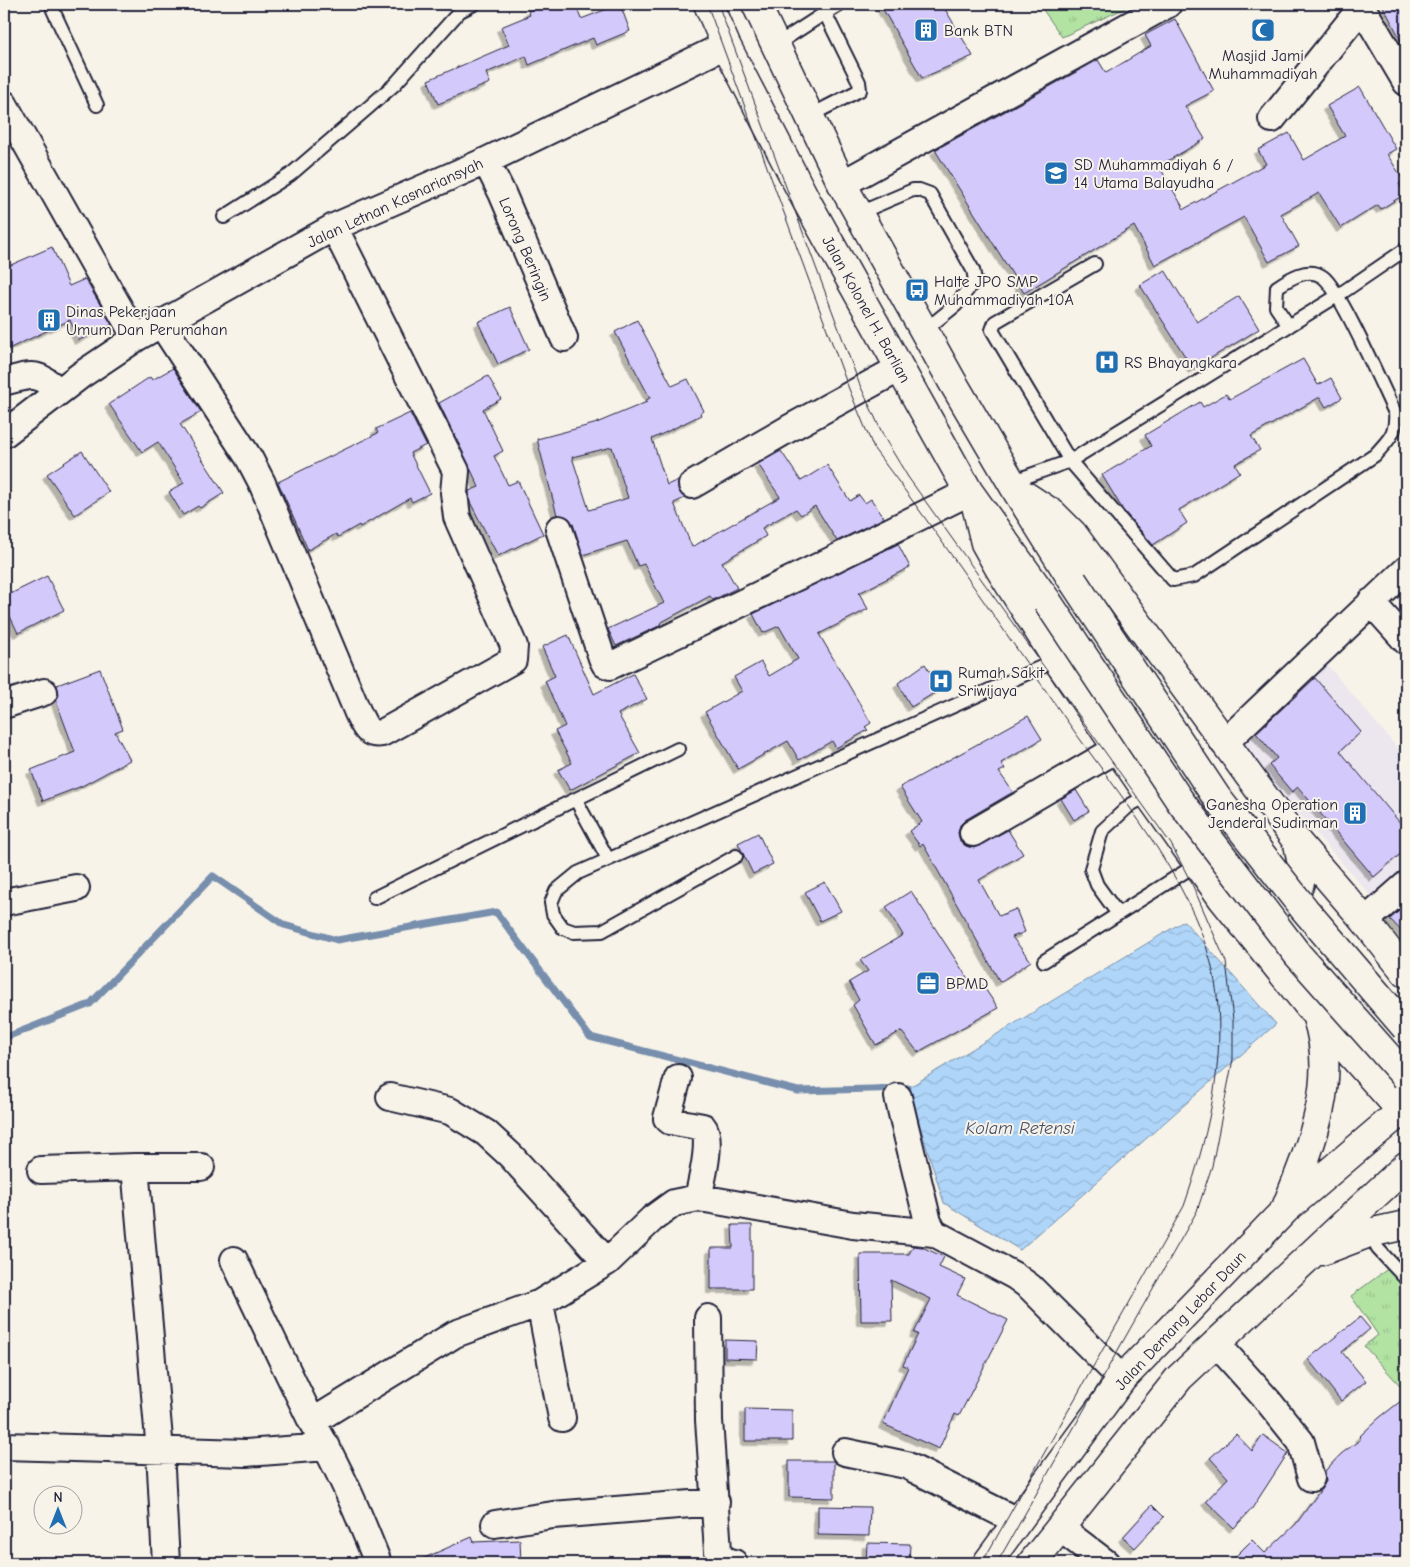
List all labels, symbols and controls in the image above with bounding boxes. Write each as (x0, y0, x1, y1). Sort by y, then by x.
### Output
building icon: Bank BTN (913, 17, 939, 43)
mosque icon: Masjid Jami Muhammadiyah (1250, 17, 1276, 43)
place label: Bank BTN (944, 22, 1013, 40)
place label: Masjid Jami Muhammadiyah (1209, 47, 1318, 83)
street label: Jalan Letnan Kasnariansyah (305, 154, 486, 252)
place label: SD Muhammadiyah 6 / 14 Utama Balayudha (1074, 156, 1234, 192)
school or university icon: SD Muhammadiyah 6 / 14 Utama Balayudha (1043, 160, 1069, 186)
street label: Lorong Beringin (495, 195, 555, 304)
street label: Jalan Kolonel H. Barlian (818, 233, 914, 386)
place label: Halte JPO SMP Muhammadiyah 10A (934, 273, 1074, 309)
bus stop icon: Halte JPO SMP Muhammadiyah 10A (904, 277, 930, 303)
place label: Dinas Pekerjaan Umum Dan Perumahan (66, 303, 228, 339)
building icon: Dinas Pekerjaan Umum Dan Perumahan (36, 307, 62, 333)
hospital icon: RS Bhayangkara (1094, 349, 1120, 375)
place label: RS Bhayangkara (1124, 354, 1237, 372)
place label: Rumah Sakit Sriwijaya (958, 664, 1045, 700)
hospital icon: Rumah Sakit Sriwijaya (928, 668, 954, 694)
place label: Ganesha Operation Jenderal Sudirman (1206, 796, 1338, 832)
building icon: Ganesha Operation Jenderal Sudirman (1342, 800, 1368, 826)
office icon: BPMD (915, 970, 941, 996)
place label: BPMD (946, 975, 988, 993)
water label: Kolam Retensi (965, 1118, 1076, 1139)
street label: Jalan Demang Lebar Daun (1112, 1247, 1250, 1394)
north arrow (32, 1484, 82, 1534)
text: N (53, 1489, 63, 1506)

